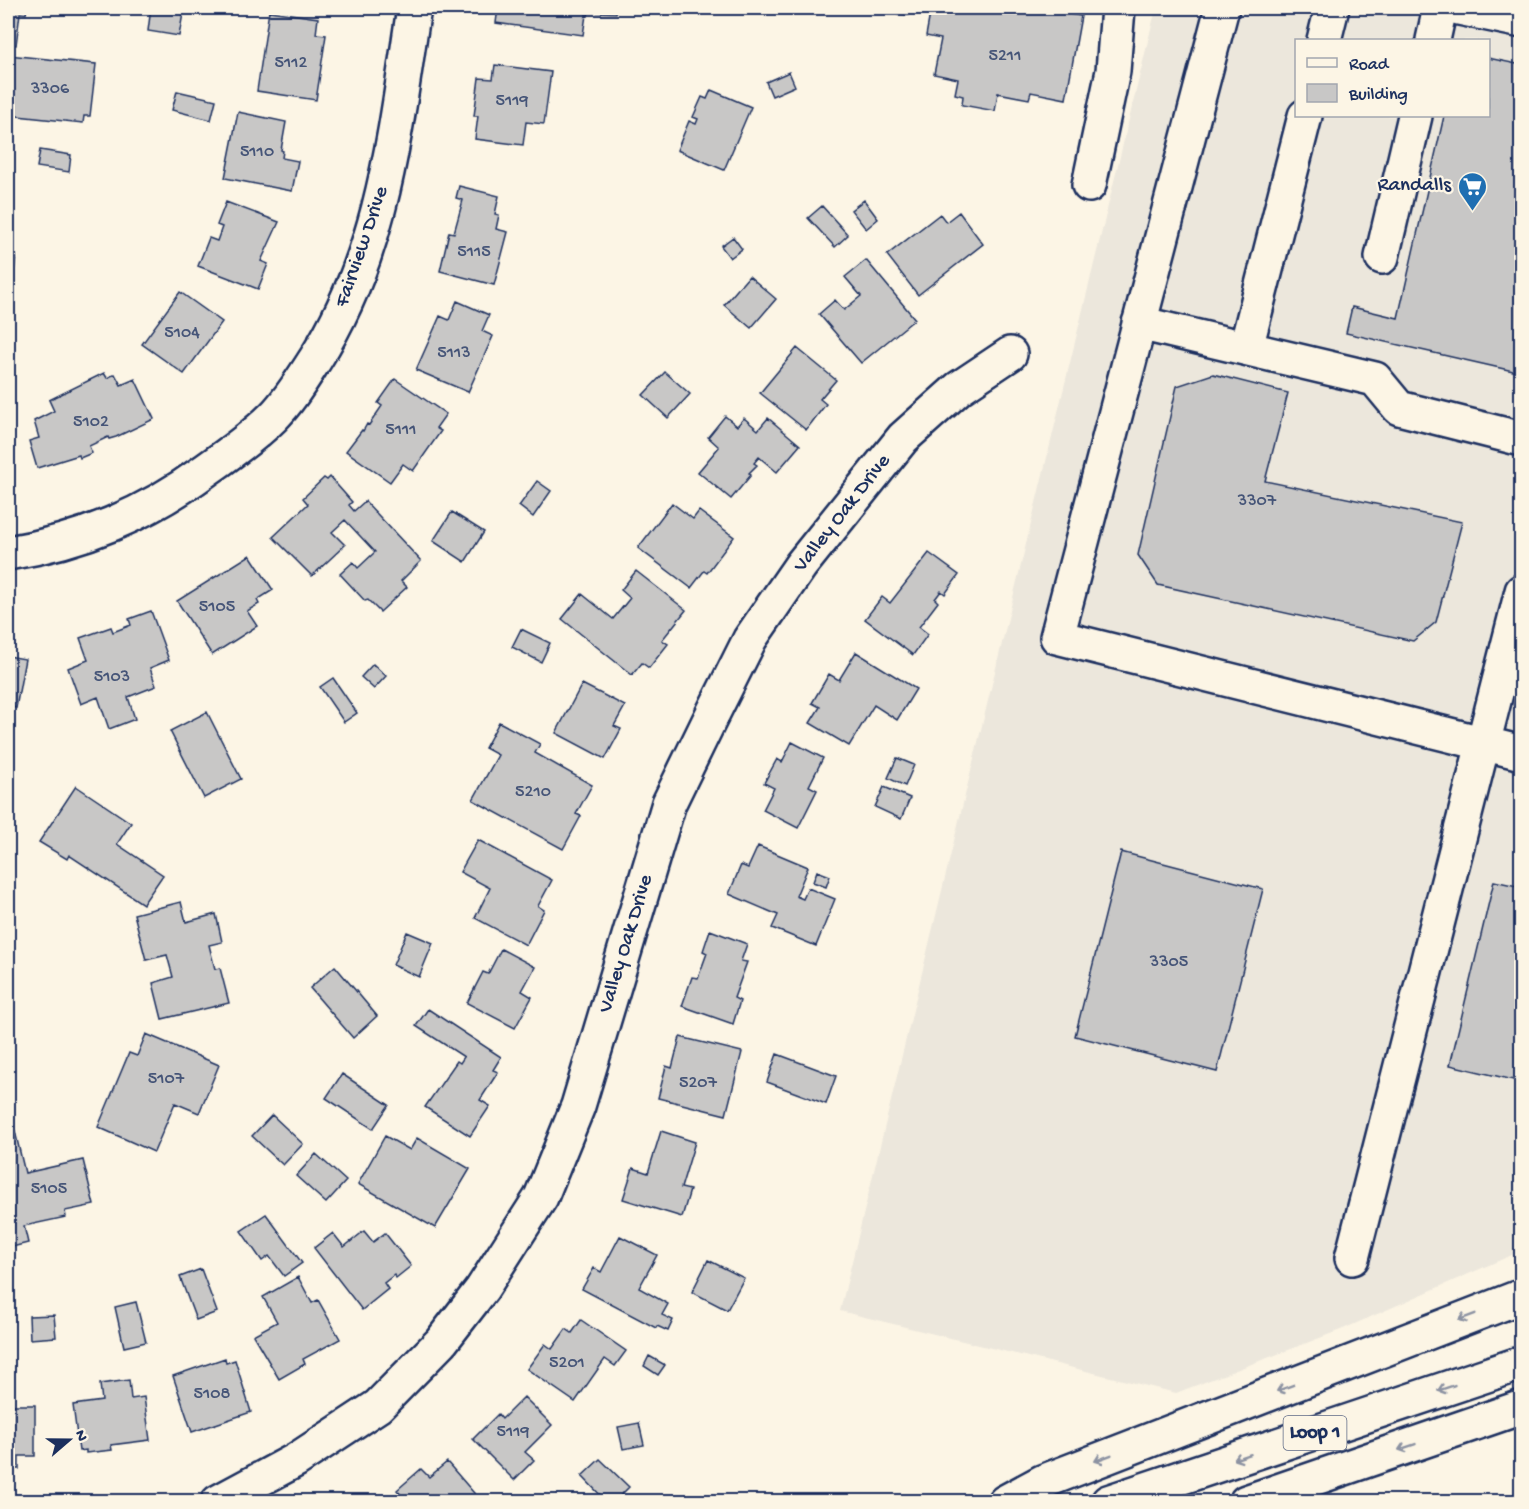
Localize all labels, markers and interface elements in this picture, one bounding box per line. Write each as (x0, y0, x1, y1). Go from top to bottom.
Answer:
legend (1295, 39, 1490, 117)
house number: 5211 (989, 46, 1021, 67)
house number: 5112 (275, 53, 308, 74)
text: Road (1349, 55, 1390, 76)
house number: 3306 (30, 79, 70, 100)
text: Building (1348, 85, 1408, 106)
house number: 5119 (495, 91, 529, 112)
house number: 5110 (240, 142, 274, 163)
supermarket icon: Randalls (1456, 170, 1488, 212)
place label: Randalls (1377, 174, 1452, 199)
street label: Fairview Drive (330, 182, 396, 312)
house number: 5115 (457, 242, 491, 263)
house number: 5104 (164, 323, 200, 344)
house number: 5113 (437, 343, 471, 364)
house number: 5102 (73, 412, 109, 433)
house number: 5111 (385, 420, 417, 441)
street label: Valley Oak Drive (788, 449, 898, 579)
house number: 3307 (1237, 491, 1277, 512)
house number: 5105 (199, 597, 235, 618)
house number: 5103 (94, 667, 130, 688)
house number: 5210 (515, 782, 551, 803)
street label: Valley Oak Drive (594, 871, 660, 1017)
house number: 3305 (1149, 952, 1188, 973)
house number: 5107 (148, 1069, 185, 1090)
house number: 5207 (679, 1073, 718, 1094)
house number: 5105 (31, 1179, 67, 1200)
one-way arrow (1458, 1312, 1477, 1323)
house number: 5201 (549, 1353, 585, 1374)
one-way arrow (1276, 1383, 1295, 1394)
house number: 5108 (194, 1384, 231, 1405)
one-way arrow (1437, 1384, 1456, 1395)
north arrow (39, 1410, 99, 1470)
road number: Loop 1 (1284, 1416, 1346, 1450)
house number: 5119 (496, 1422, 530, 1443)
text: N (69, 1428, 91, 1445)
one-way arrow (1398, 1442, 1416, 1453)
one-way arrow (1233, 1453, 1251, 1464)
one-way arrow (1095, 1454, 1113, 1465)

